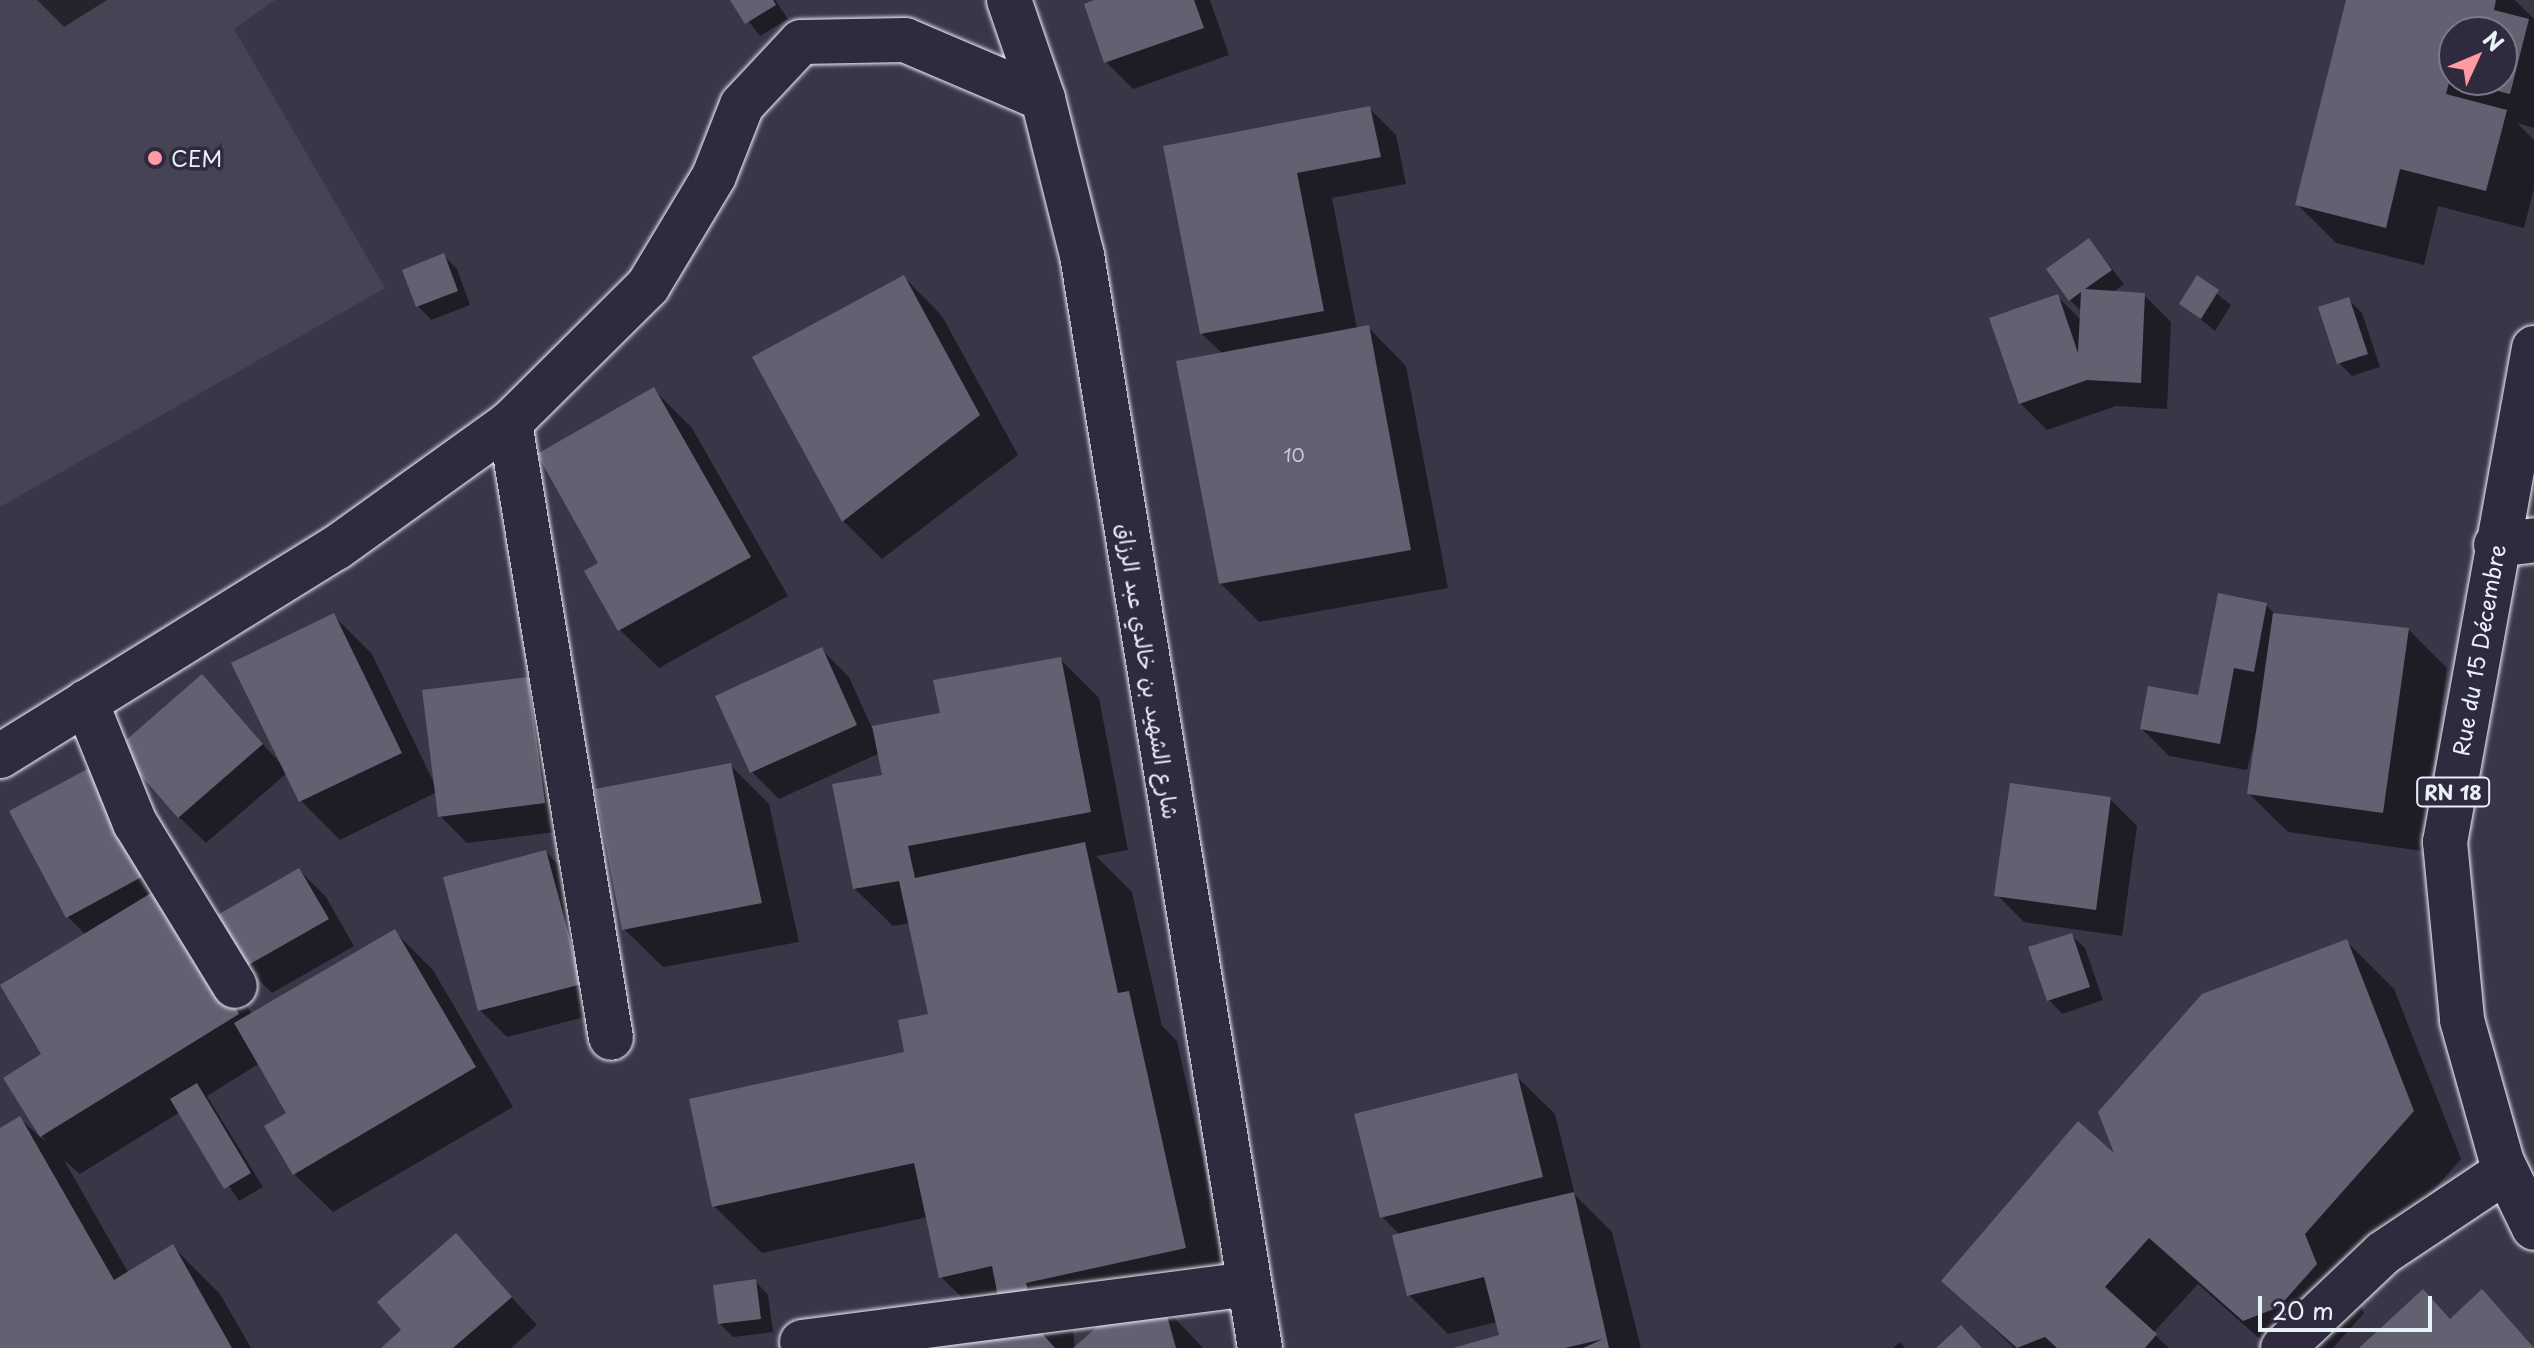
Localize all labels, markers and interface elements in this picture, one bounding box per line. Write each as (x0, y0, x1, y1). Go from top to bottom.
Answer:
north arrow (2438, 16, 2518, 96)
text: N (2476, 23, 2512, 58)
place label: CEM (171, 145, 222, 171)
marker: CEM (146, 149, 164, 167)
house number: 10 (1283, 444, 1305, 466)
street label: شارع الشهيد بن خالدي عبد الرزاق (1113, 521, 1185, 821)
street label: Rue du 15 Décembre (2446, 540, 2510, 760)
road number: RN 18 (2415, 776, 2491, 808)
scale bar (2262, 1280, 2436, 1330)
text: 20 m (2272, 1292, 2334, 1328)

